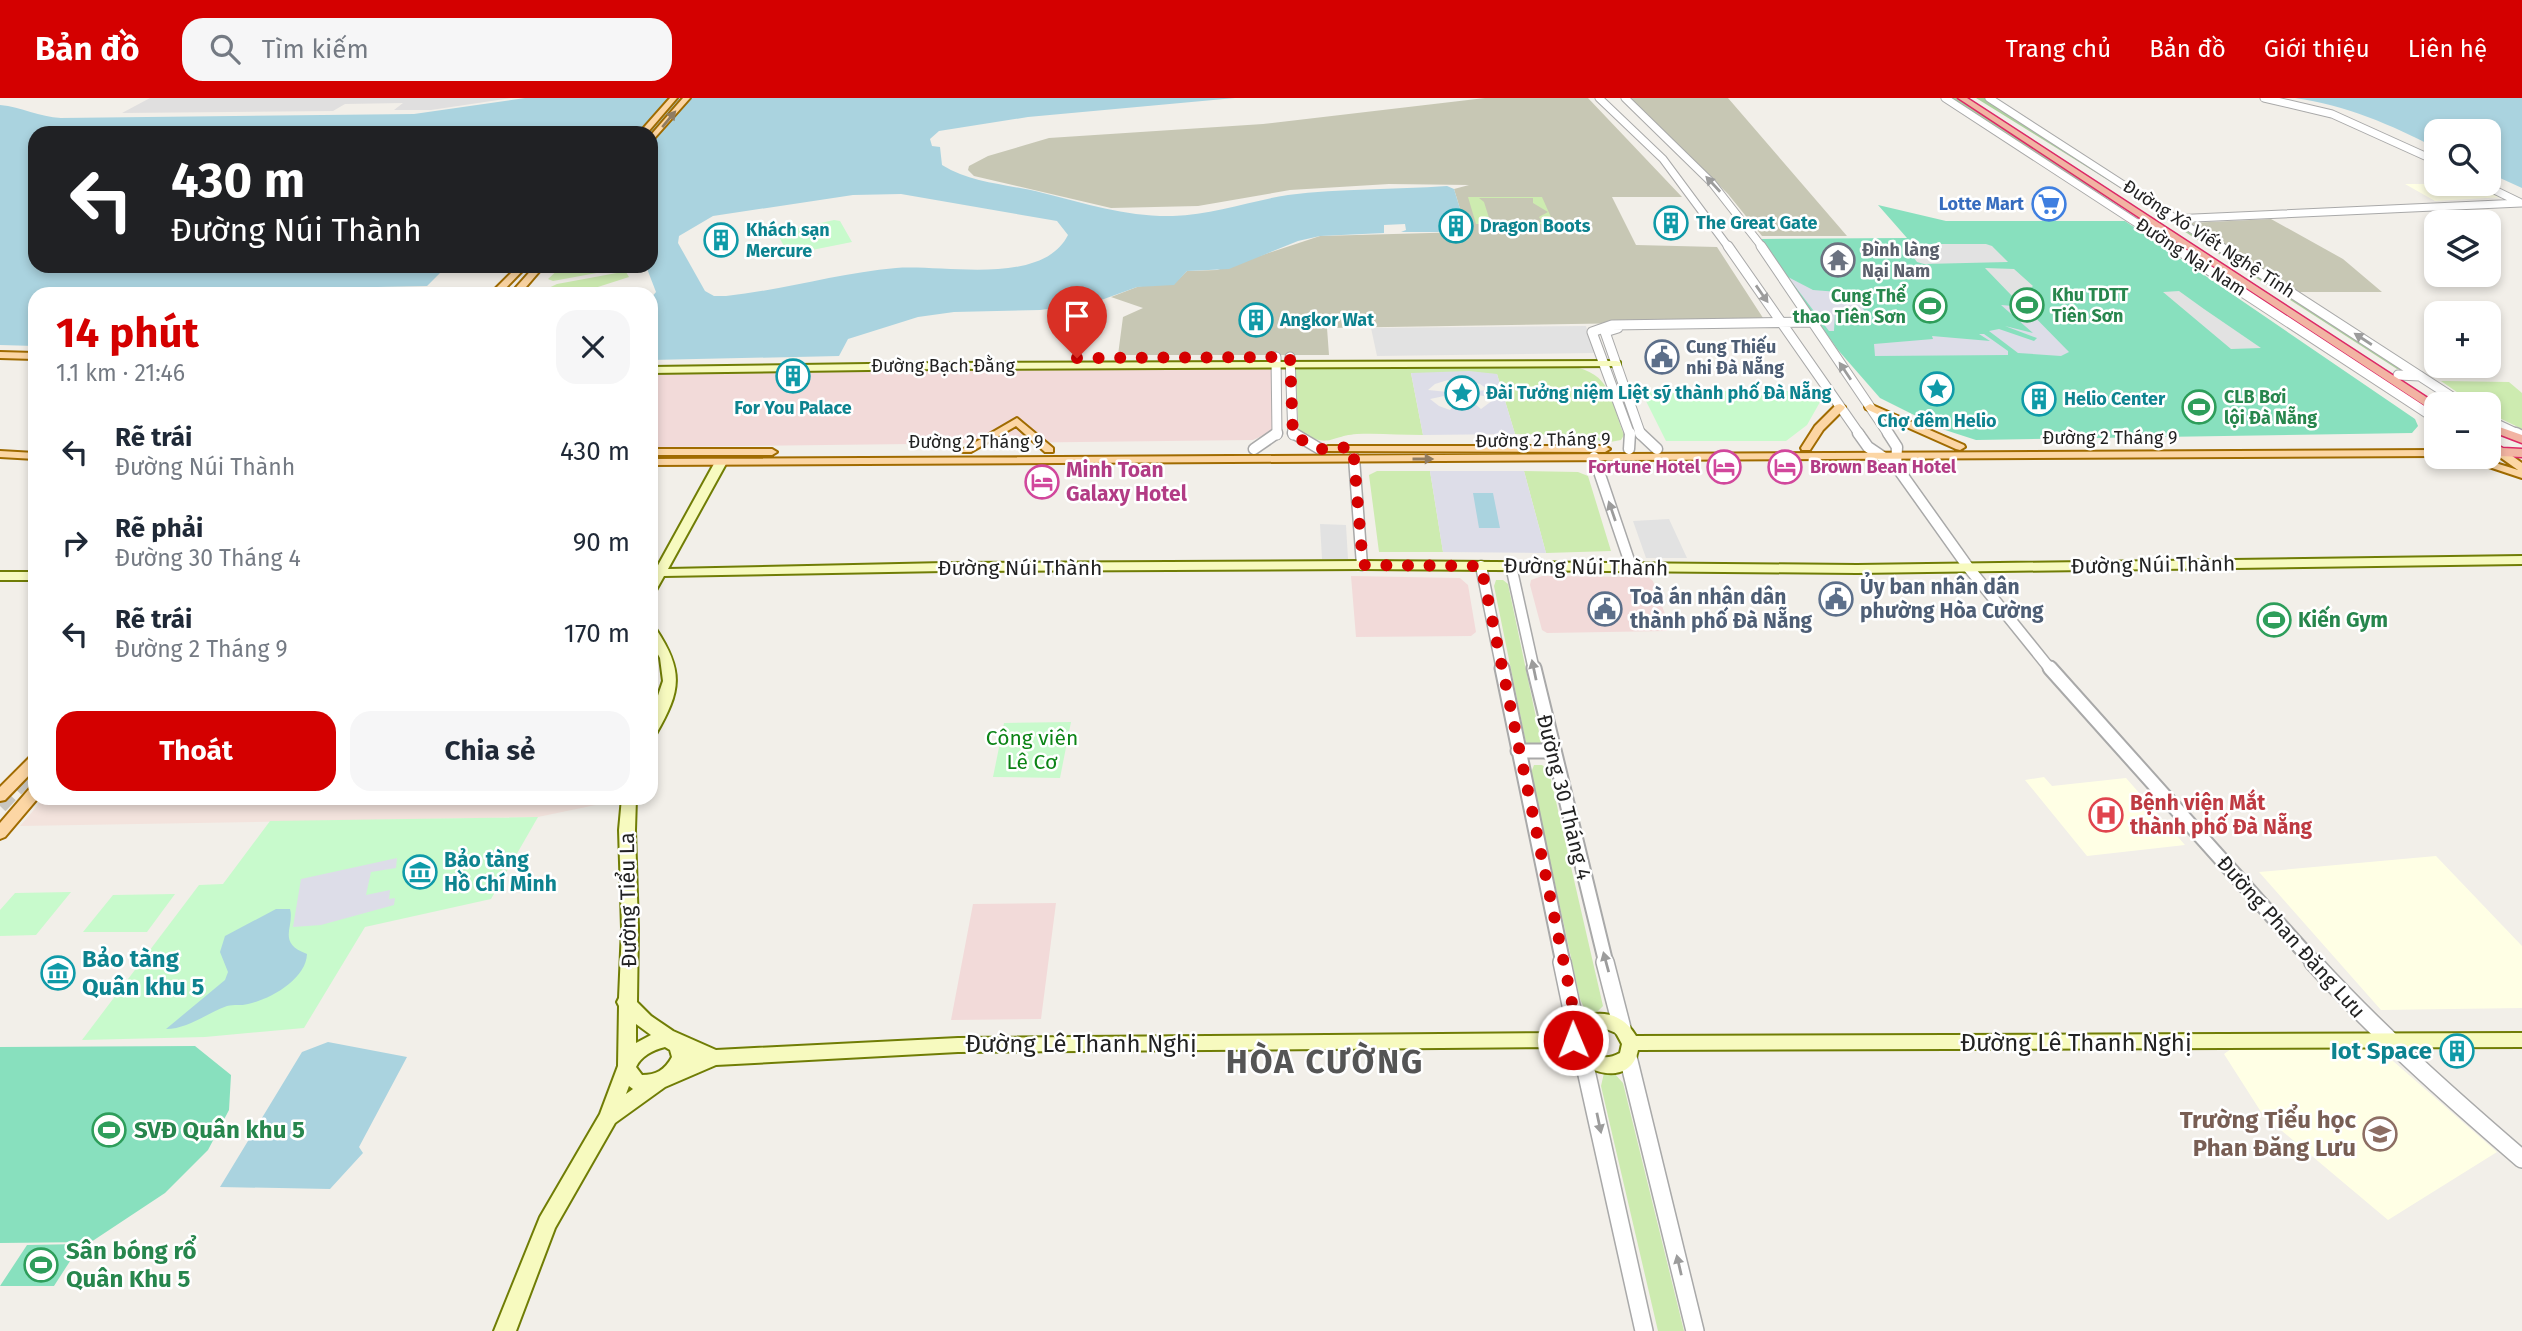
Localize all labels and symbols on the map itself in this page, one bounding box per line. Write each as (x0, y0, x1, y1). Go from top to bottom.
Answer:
one-way arrow (661, 111, 676, 128)
street label: Đường Xô Viết Nghệ Tĩnh (2119, 175, 2299, 303)
one-way arrow (1705, 176, 1721, 193)
supermarket icon: Lotte Mart (2030, 185, 2068, 223)
place label: Lotte Mart (1939, 193, 2025, 215)
building icon: The Great Gate (1652, 204, 1690, 242)
building icon: Dragon Boots (1437, 207, 1475, 245)
place label: The Great Gate (1696, 212, 1818, 234)
street label: Đường Nại Nam (2132, 213, 2250, 301)
place label: Dragon Boots (1480, 215, 1591, 237)
place label: Khách sạn Mercure (746, 219, 830, 262)
building icon: Khách sạn Mercure (702, 221, 740, 259)
place label: Đình làng Nại Nam (1862, 239, 1940, 282)
temple icon: Đình làng Nại Nam (1819, 241, 1857, 279)
place label: Cung Thể thao Tiên Sơn (1793, 283, 1907, 328)
place label: Khu TDTT Tiên Sơn (2052, 284, 2129, 327)
one-way arrow (1755, 285, 1769, 303)
pin (1047, 286, 1107, 358)
sports icon: Khu TDTT Tiên Sơn (2008, 286, 2046, 324)
sports icon: Cung Thể thao Tiên Sơn (1911, 287, 1949, 325)
building icon: Angkor Wat (1237, 301, 1275, 339)
place label: Angkor Wat (1279, 309, 1375, 331)
one-way arrow (2353, 332, 2373, 345)
place label: Cung Thiếu nhi Đà Nẵng (1686, 335, 1784, 379)
public building icon: Cung Thiếu nhi Đà Nẵng (1643, 338, 1681, 376)
street label: Đường Bạch Đằng (871, 354, 1015, 377)
building icon: For You Palace (774, 357, 812, 395)
one-way arrow (1839, 361, 1852, 380)
place icon: Chợ đêm Helio (1918, 370, 1956, 408)
place icon: Đài Tưởng niệm Liệt sỹ thành phố Đà Nẵng (1443, 374, 1481, 412)
building icon: Helio Center (2020, 380, 2058, 418)
place label: Đài Tưởng niệm Liệt sỹ thành phố Đà Nẵng (1486, 381, 1832, 404)
place label: CLB Bơi lội Đà Nẵng (2224, 386, 2317, 429)
place label: Helio Center (2064, 388, 2166, 410)
sports icon: CLB Bơi lội Đà Nẵng (2180, 388, 2218, 426)
place label: For You Palace (734, 397, 852, 419)
place label: Chợ đêm Helio (1877, 410, 1997, 432)
street label: Đường 2 Tháng 9 (2042, 427, 2178, 449)
street label: Đường 2 Tháng 9 (1475, 428, 1611, 452)
street label: Đường 2 Tháng 9 (908, 431, 1044, 453)
hotel icon: Fortune Hotel (1705, 448, 1743, 486)
hotel icon: Brown Bean Hotel (1766, 448, 1804, 486)
one-way arrow (1412, 453, 1434, 465)
place label: Fortune Hotel (1588, 456, 1701, 478)
place label: Brown Bean Hotel (1810, 456, 1957, 478)
place label: Minh Toan Galaxy Hotel (1066, 457, 1188, 507)
hotel icon: Minh Toan Galaxy Hotel (1023, 463, 1061, 501)
one-way arrow (1606, 501, 1617, 522)
street label: Đường Núi Thành (2071, 551, 2235, 579)
street label: Đường Núi Thành (1504, 553, 1668, 581)
street label: Đường Núi Thành (938, 555, 1102, 581)
place label: Ủy ban nhân dân phường Hòa Cường (1860, 572, 2044, 624)
public building icon: Ủy ban nhân dân phường Hòa Cường (1817, 580, 1855, 618)
place label: Toà án nhân dân thành phố Đà Nẵng (1630, 584, 1813, 634)
public building icon: Toà án nhân dân thành phố Đà Nẵng (1586, 590, 1624, 628)
sports icon: Kiến Gym (2255, 601, 2293, 639)
place label: Kiến Gym (2298, 605, 2388, 633)
one-way arrow (1528, 658, 1539, 680)
street label: Đường 30 Tháng 4 (1531, 712, 1597, 882)
park label: Công viên Lê Cơ (986, 725, 1078, 775)
place label: Bệnh viện Mắt thành phố Đà Nẵng (2130, 788, 2313, 840)
hospital icon: Bệnh viện Mắt thành phố Đà Nẵng (2087, 796, 2125, 834)
street label: Đường Tiểu La (613, 832, 642, 968)
place label: Bảo tàng Hồ Chí Minh (444, 847, 557, 897)
street label: Đường Phan Đăng Lưu (2211, 850, 2371, 1024)
museum icon: Bảo tàng Hồ Chí Minh (401, 853, 439, 891)
place label: Bảo tàng Quân khu 5 (82, 945, 204, 1001)
one-way arrow (1600, 950, 1611, 972)
museum icon: Bảo tàng Quân khu 5 (39, 954, 77, 992)
position arrow (1536, 1003, 1610, 1077)
street label: Đường Lê Thanh Nghị (1960, 1029, 2192, 1057)
street label: Đường Lê Thanh Nghị (965, 1030, 1197, 1058)
building icon: Iot Space (2438, 1032, 2476, 1070)
place label: Iot Space (2331, 1037, 2432, 1065)
district label: HÒA CƯỜNG (1226, 1041, 1424, 1082)
place label: Trường Tiểu học Phan Đăng Lưu (2180, 1104, 2357, 1162)
sports icon: SVĐ Quân khu 5 (90, 1111, 128, 1149)
one-way arrow (1594, 1112, 1605, 1134)
school or university icon: Trường Tiểu học Phan Đăng Lưu (2361, 1115, 2399, 1153)
place label: SVĐ Quân khu 5 (134, 1116, 305, 1144)
place label: Sân bóng rổ Quân Khu 5 (66, 1235, 196, 1293)
sports icon: Sân bóng rổ Quân Khu 5 (22, 1246, 60, 1284)
one-way arrow (1673, 1253, 1684, 1275)

